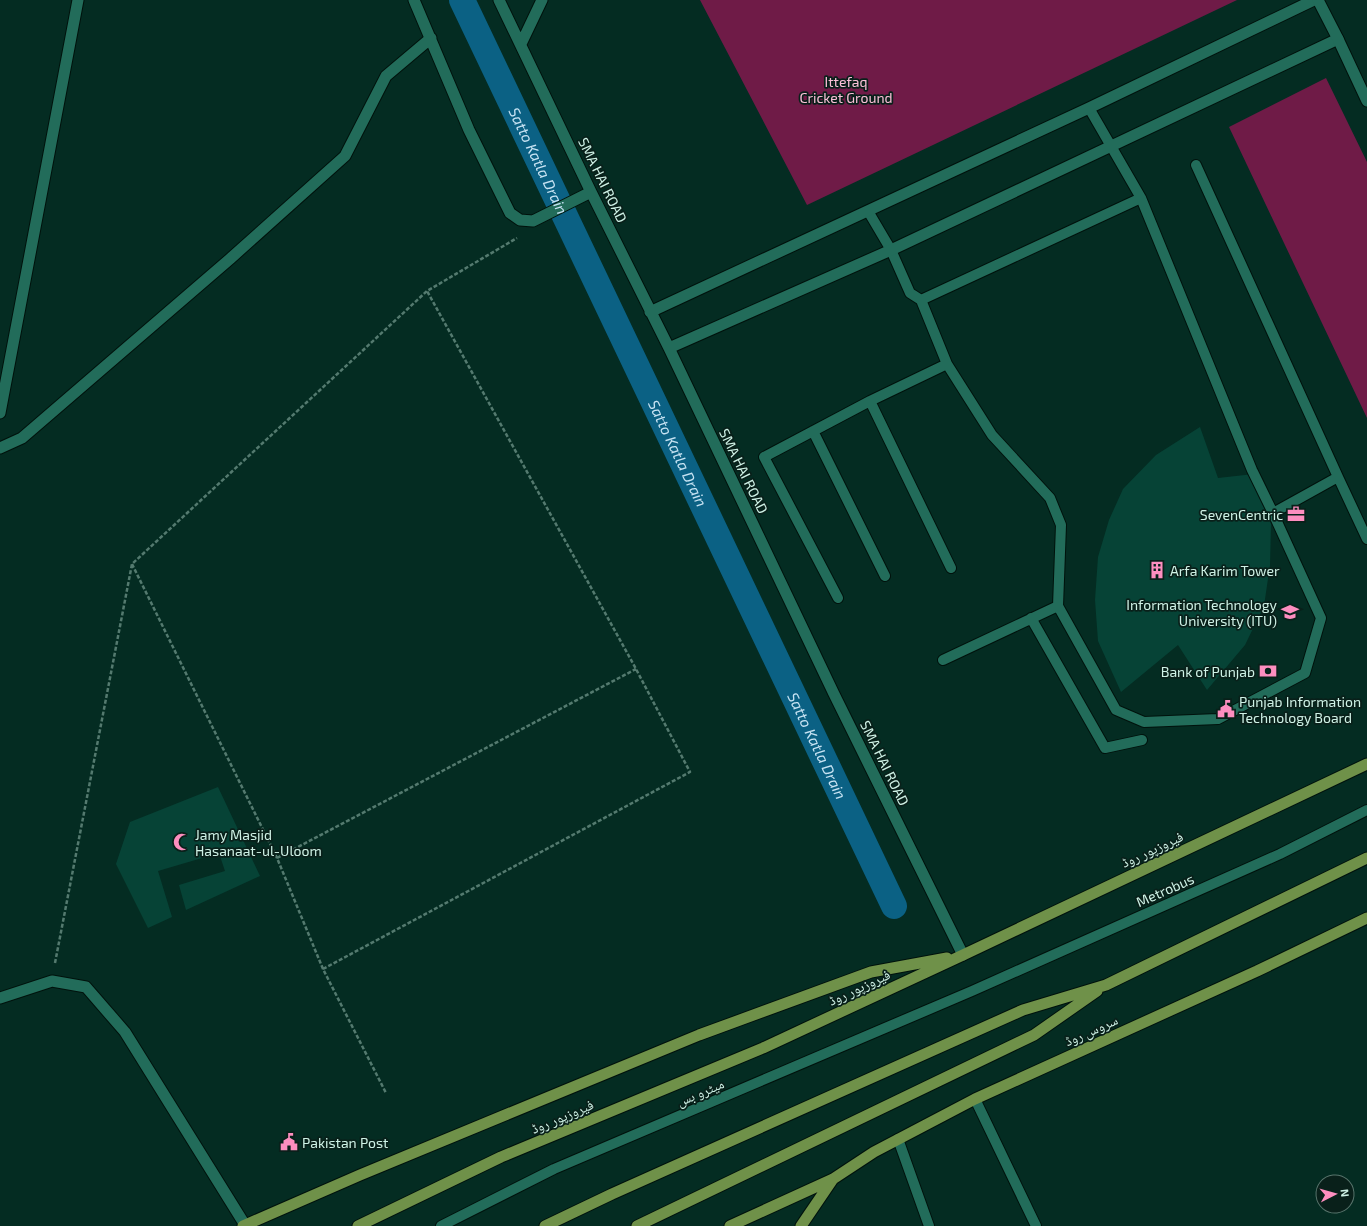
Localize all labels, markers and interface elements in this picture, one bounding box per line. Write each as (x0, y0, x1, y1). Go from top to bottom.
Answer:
park label: Ittefaq Cricket Ground (799, 73, 893, 106)
water label: Satto Katla Drain (505, 104, 572, 217)
street label: SMA HAI ROAD (575, 135, 631, 225)
water label: Satto Katla Drain (645, 397, 711, 509)
street label: SMA HAI ROAD (716, 426, 772, 516)
office icon: SevenCentric (1286, 504, 1306, 524)
place label: SevenCentric (1200, 506, 1283, 523)
building icon: Arfa Karim Tower (1147, 560, 1167, 580)
place label: Arfa Karim Tower (1170, 562, 1280, 579)
place label: Information Technology University (ITU) (1126, 596, 1278, 629)
school or university icon: Information Technology University (ITU) (1280, 602, 1300, 622)
bank icon: Bank of Punjab (1258, 661, 1278, 681)
place label: Bank of Punjab (1161, 663, 1255, 680)
water label: Satto Katla Drain (784, 689, 851, 802)
place label: Punjab Information Technology Board (1239, 693, 1361, 726)
public building icon: Punjab Information Technology Board (1216, 699, 1236, 719)
street label: SMA HAI ROAD (857, 718, 913, 808)
place label: Jamy Masjid Hasanaat-ul-Uloom (195, 826, 322, 859)
street label: فیروزپور روڈ (1118, 827, 1186, 872)
mosque icon: Jamy Masjid Hasanaat-ul-Uloom (172, 832, 192, 852)
street label: Metrobus (1133, 870, 1197, 910)
street label: فیروزپور روڈ (825, 965, 893, 1010)
street label: سروس روڈ (1062, 1011, 1121, 1050)
street label: میٹرو بس (674, 1074, 727, 1110)
street label: فیروزپور روڈ (528, 1095, 596, 1138)
public building icon: Pakistan Post (279, 1132, 299, 1152)
place label: Pakistan Post (302, 1134, 388, 1151)
north arrow (1315, 1174, 1355, 1214)
text: N (1339, 1188, 1352, 1198)

